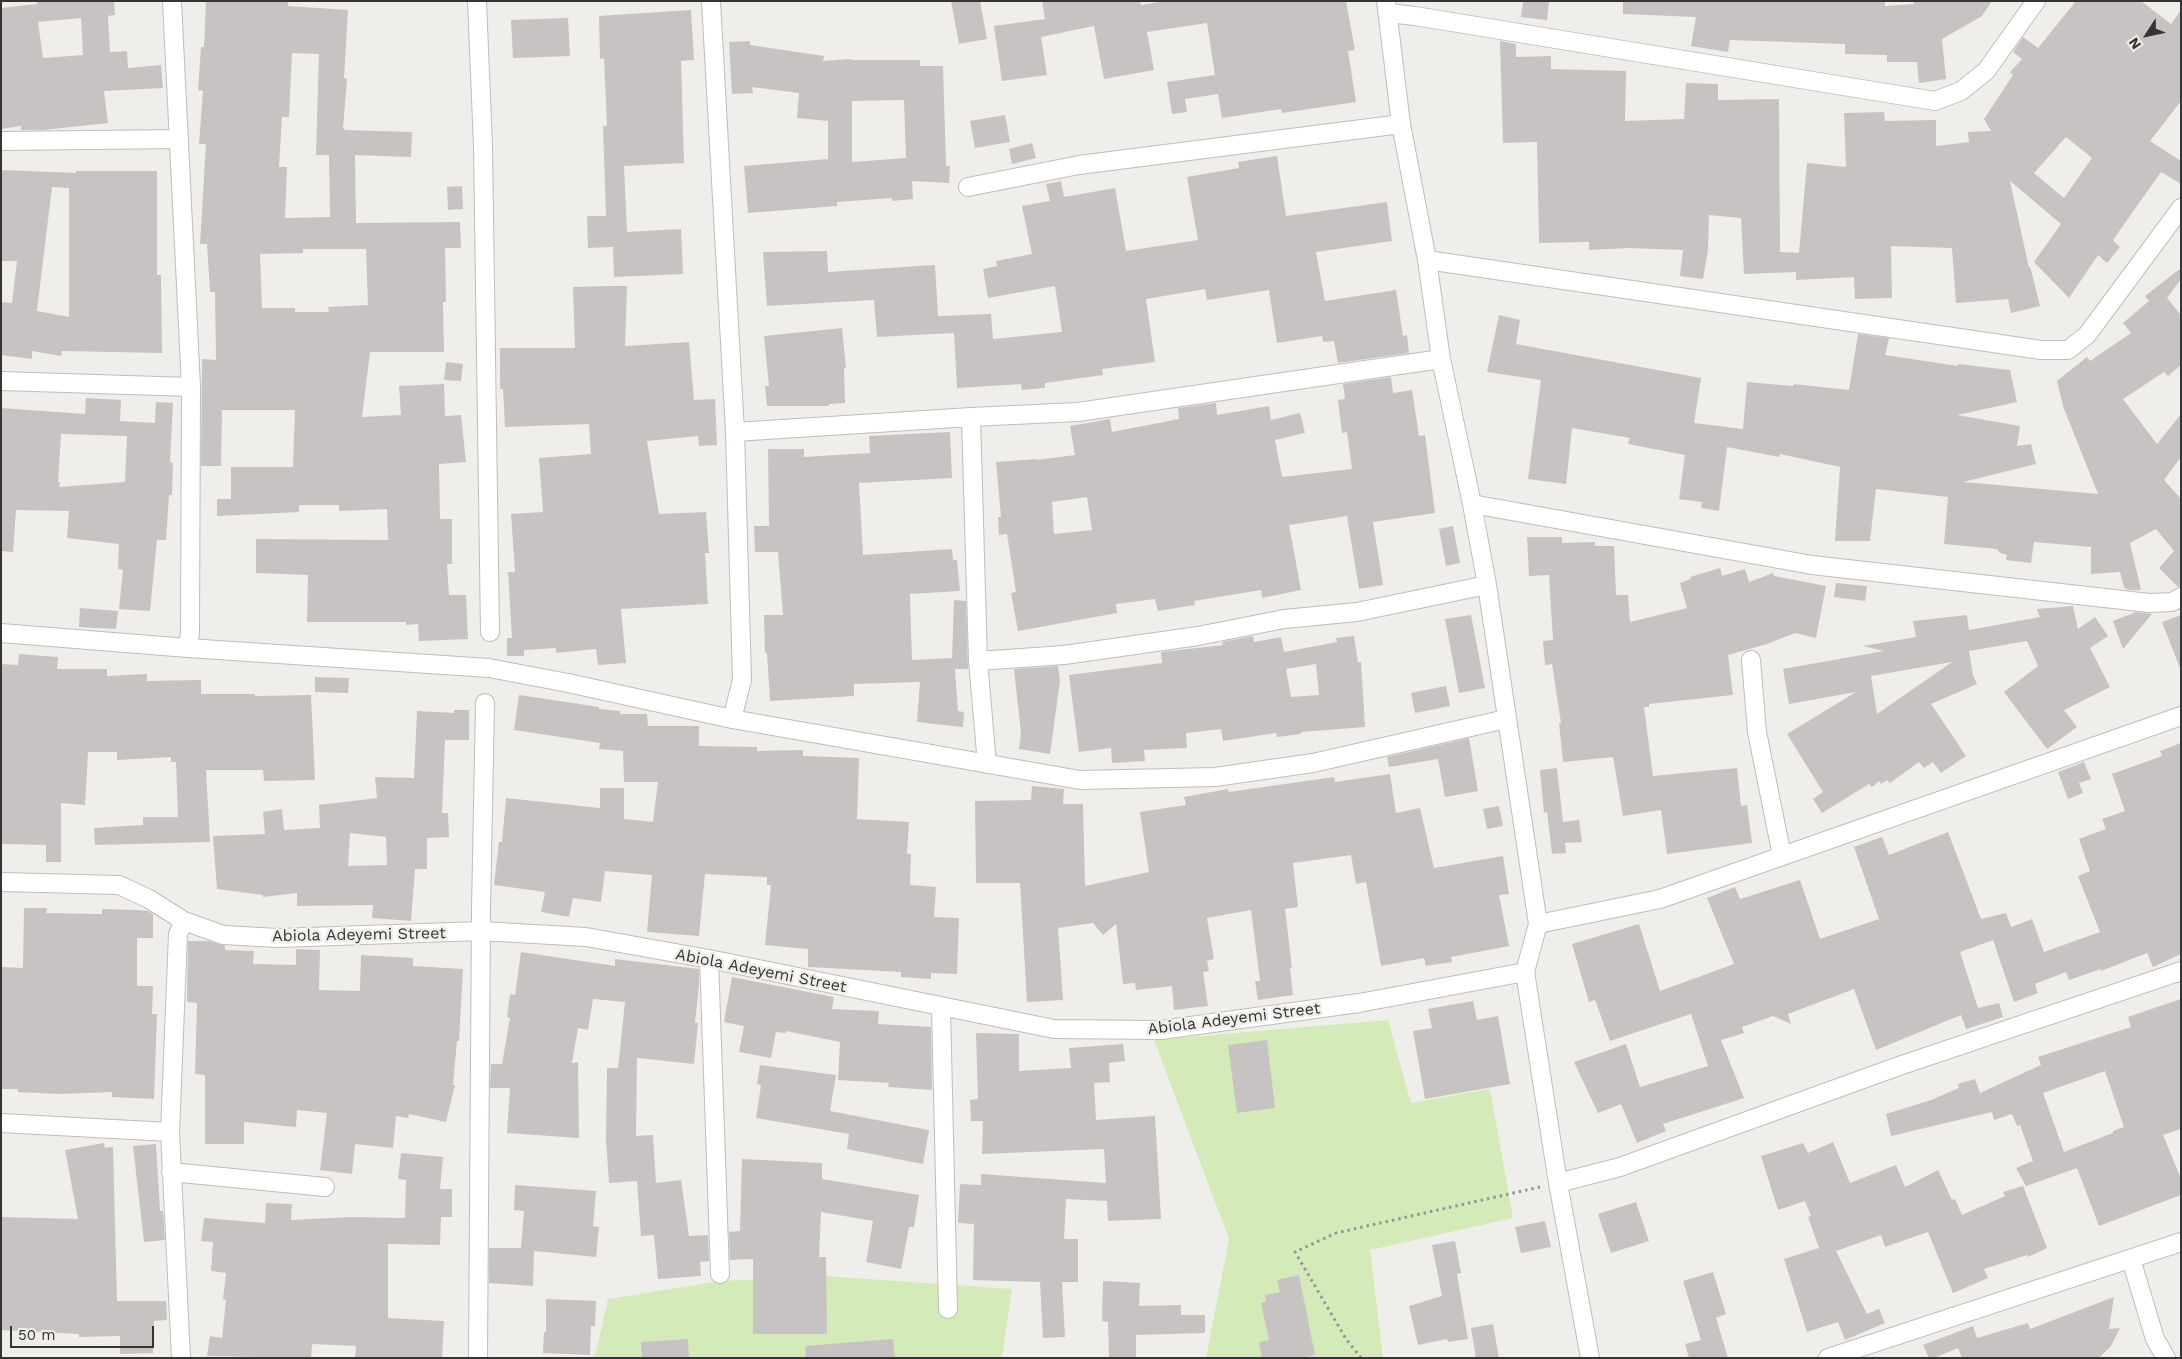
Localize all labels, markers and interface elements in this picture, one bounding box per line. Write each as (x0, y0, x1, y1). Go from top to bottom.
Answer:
north arrow (2122, 10, 2172, 60)
text: N (2125, 35, 2144, 52)
street label: Abiola Adeyemi Street (272, 924, 446, 946)
street label: Abiola Adeyemi Street (674, 945, 848, 997)
street label: Abiola Adeyemi Street (1147, 999, 1321, 1039)
scale bar (12, 1316, 156, 1348)
text: 50 m (18, 1326, 55, 1344)

